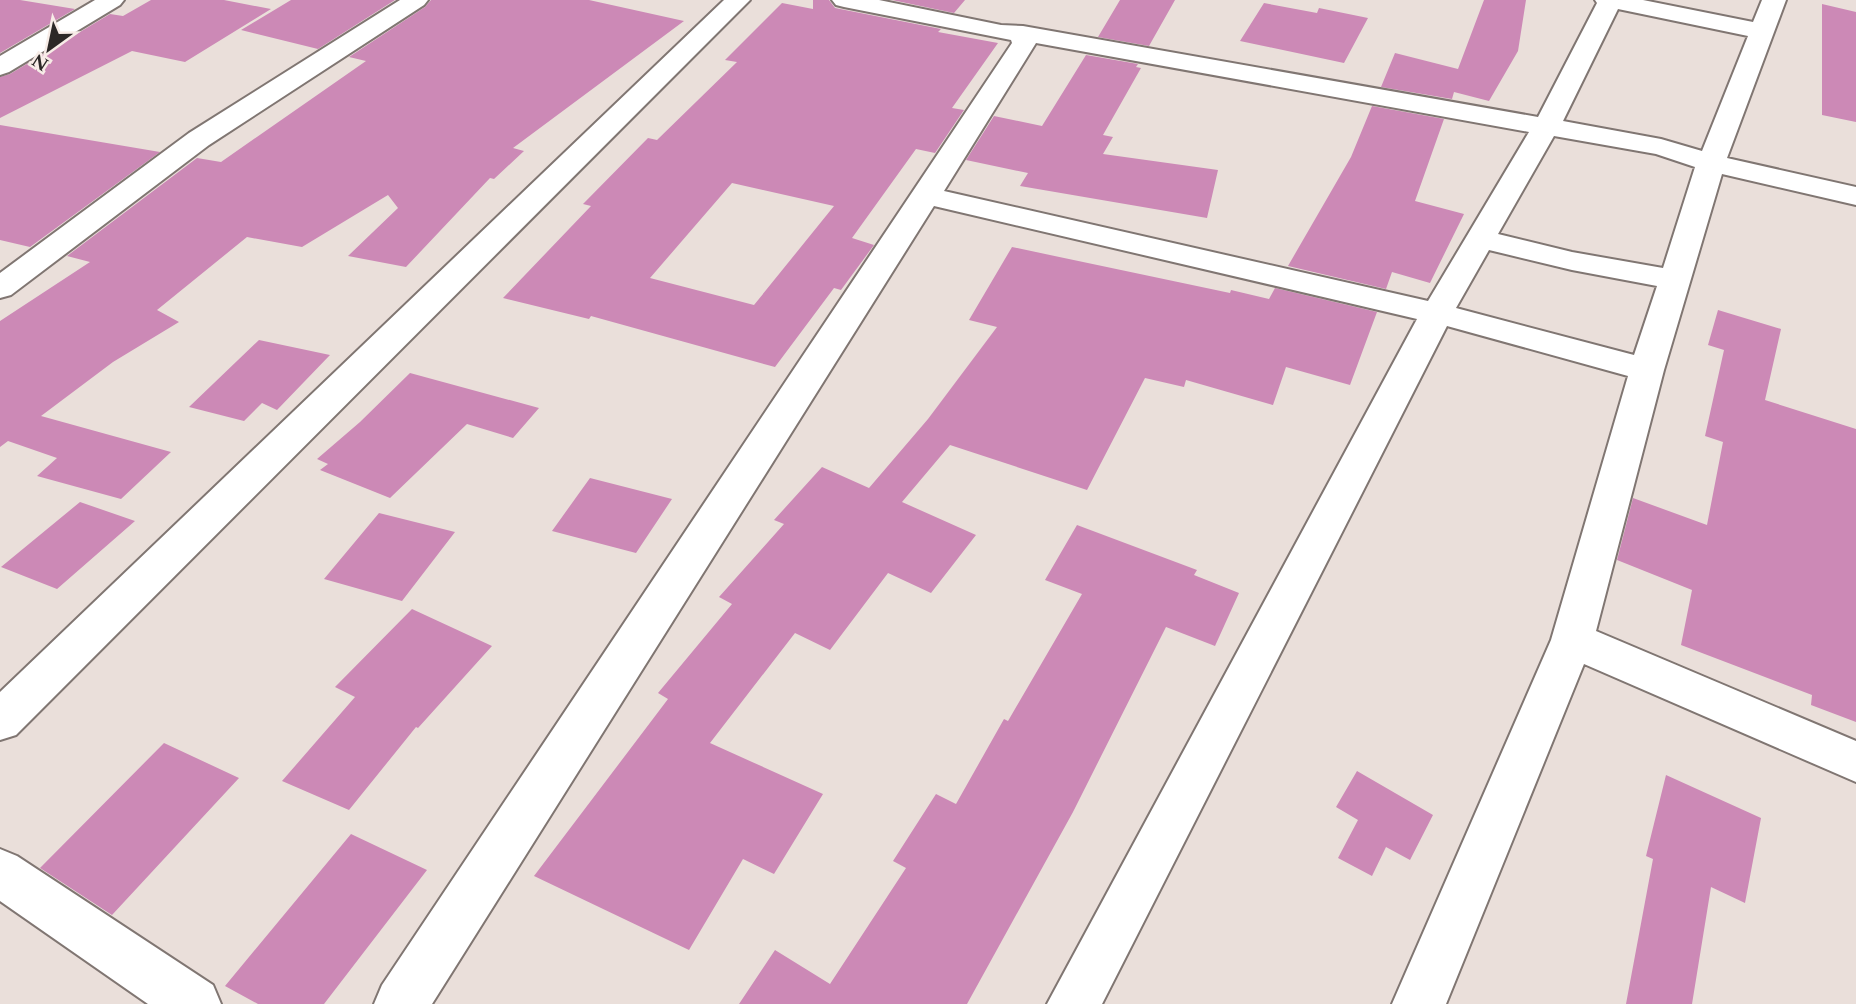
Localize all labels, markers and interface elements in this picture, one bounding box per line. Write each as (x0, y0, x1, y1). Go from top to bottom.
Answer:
north arrow (14, 14, 84, 84)
text: N (26, 46, 55, 78)

